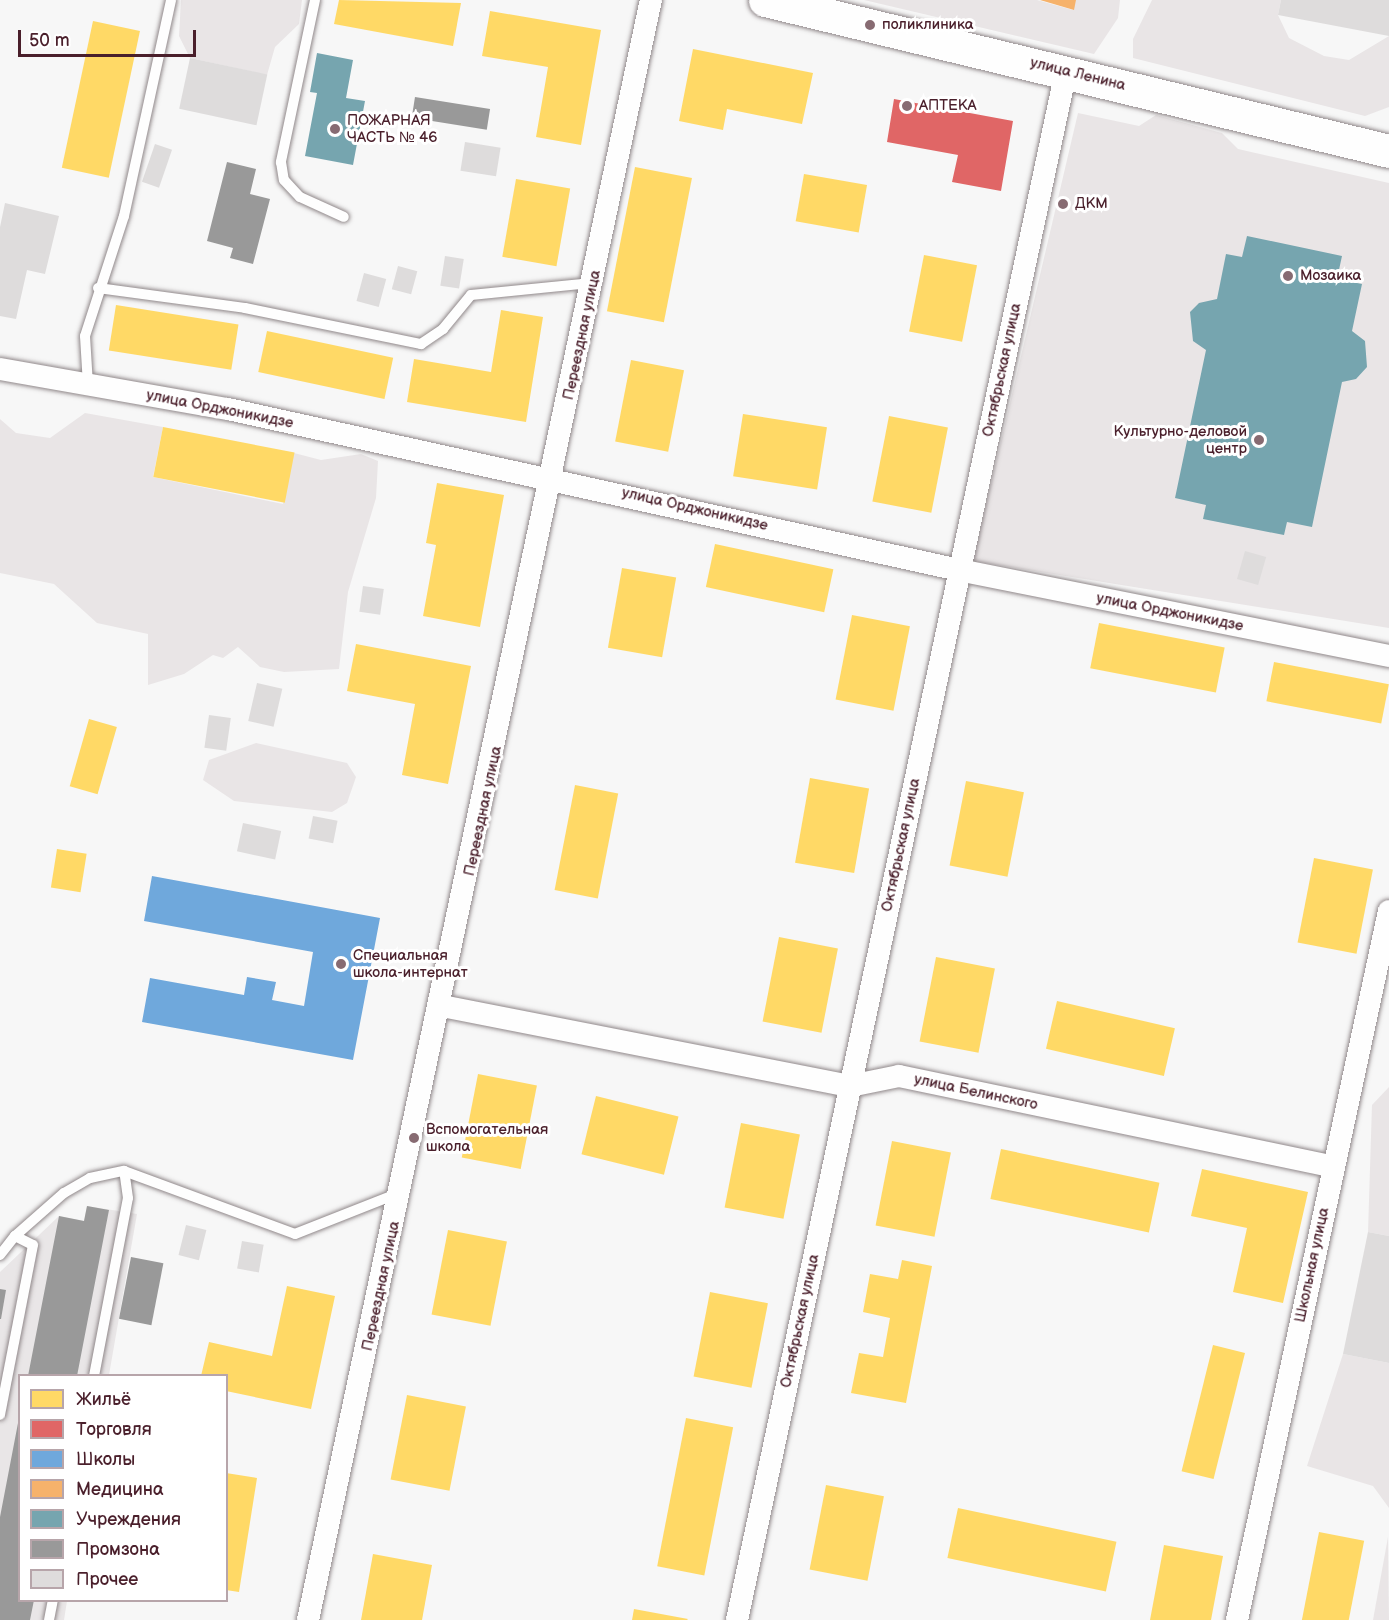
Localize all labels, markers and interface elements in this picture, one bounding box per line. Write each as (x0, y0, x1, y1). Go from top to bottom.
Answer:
place label: поликлиника (882, 16, 974, 34)
scale bar (21, 18, 200, 56)
marker: поликлиника (863, 18, 877, 32)
text: 50 m (29, 30, 70, 51)
street label: улица Ленина (1028, 53, 1128, 95)
place label: АПТЕКА (919, 97, 977, 115)
marker: АПТЕКА (900, 99, 914, 113)
place label: ПОЖАРНАЯ ЧАСТЬ № 46 (347, 111, 437, 146)
marker: ПОЖАРНАЯ ЧАСТЬ № 46 (328, 122, 342, 136)
place label: ДКМ (1075, 195, 1108, 213)
marker: ДКМ (1056, 197, 1070, 211)
place label: Мозаика (1300, 267, 1361, 285)
street label: Переездная улица (559, 268, 605, 402)
marker: Мозаика (1281, 269, 1295, 283)
street label: Октябрьская улица (979, 302, 1025, 438)
street label: улица Орджоникидзе (145, 386, 295, 432)
place label: Культурно-деловой центр (1114, 422, 1247, 457)
marker: Культурно-деловой центр (1252, 433, 1266, 447)
street label: улица Орджоникидзе (620, 483, 770, 535)
street label: улица Орджоникидзе (1095, 589, 1245, 635)
street label: Переездная улица (460, 744, 506, 878)
street label: Октябрьская улица (878, 777, 924, 913)
place label: Специальная школа-интернат (353, 946, 468, 981)
marker: Специальная школа-интернат (334, 957, 348, 971)
street label: улица Белинского (913, 1070, 1039, 1114)
place label: Вспомогательная школа (426, 1120, 548, 1155)
marker: Вспомогательная школа (407, 1131, 421, 1145)
street label: Школьная улица (1291, 1206, 1333, 1324)
street label: Переездная улица (358, 1219, 404, 1353)
street label: Октябрьская улица (777, 1253, 823, 1389)
legend (18, 1374, 228, 1602)
text: Жильё (76, 1389, 131, 1410)
text: Торговля (76, 1419, 152, 1440)
text: Школы (76, 1449, 135, 1470)
text: Медицина (76, 1479, 164, 1500)
text: Учреждения (76, 1509, 181, 1530)
text: Промзона (76, 1539, 160, 1560)
text: Прочее (76, 1569, 138, 1590)

